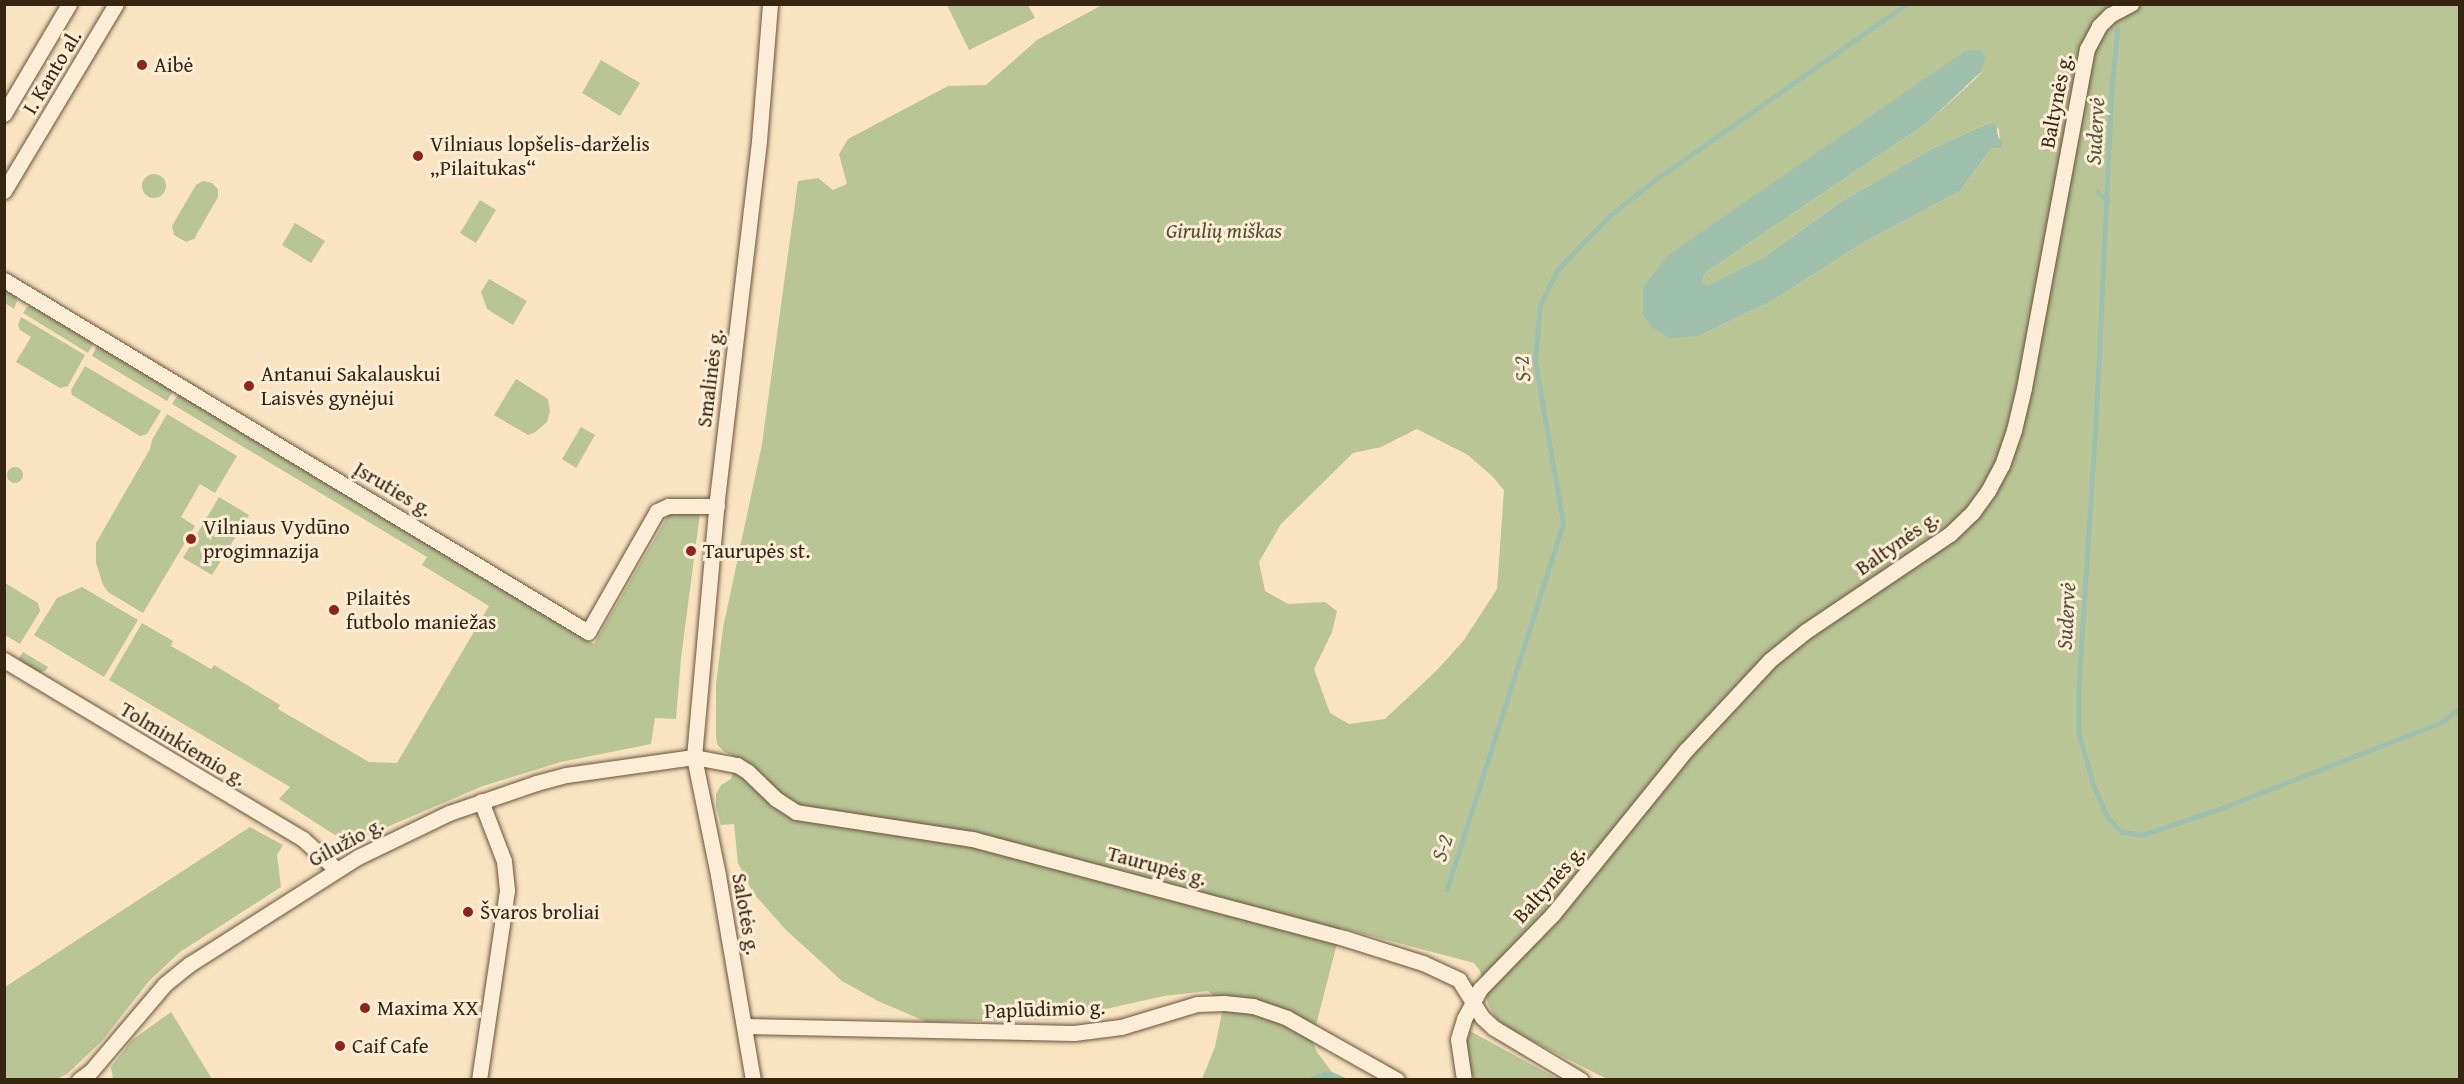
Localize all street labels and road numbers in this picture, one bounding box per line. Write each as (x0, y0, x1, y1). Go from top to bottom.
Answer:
street label: I. Kanto al. (17, 25, 87, 119)
street label: Baltynės g. (2034, 52, 2078, 150)
street label: Smalinės g. (691, 327, 729, 429)
street label: Įsruties g. (349, 456, 437, 522)
street label: Baltynės g. (1851, 505, 1943, 581)
street label: Tolminkiemio g. (115, 696, 251, 792)
street label: Gilužio g. (304, 812, 388, 872)
street label: Baltynės g. (1508, 840, 1590, 928)
street label: Taurupės g. (1105, 841, 1209, 891)
street label: Salotės g. (726, 871, 766, 957)
street label: Paplūdimio g. (984, 994, 1106, 1024)

